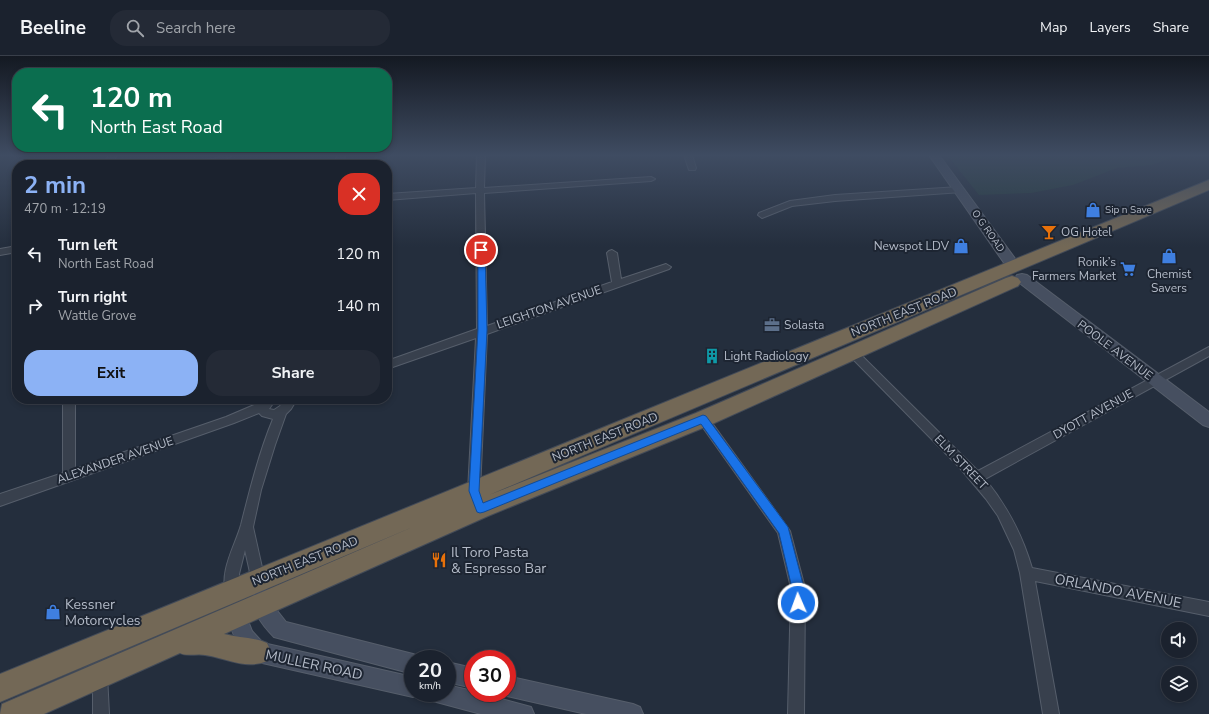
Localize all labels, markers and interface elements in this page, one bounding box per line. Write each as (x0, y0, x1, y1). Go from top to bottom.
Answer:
search box (110, 10, 390, 46)
text: Beeline (20, 15, 86, 41)
icon: search (124, 17, 146, 39)
text: Search here (156, 18, 236, 38)
text: Map (1040, 18, 1067, 37)
text: Layers (1089, 18, 1131, 37)
text: Share (1153, 18, 1189, 37)
text: 120 m (90, 79, 173, 117)
icon: left (24, 84, 76, 136)
text: North East Road (90, 115, 223, 139)
text: 2 min (24, 169, 86, 201)
button: close (338, 173, 380, 215)
text: 470 m · 12:19 (24, 200, 106, 218)
shop icon: Sip n Save (1084, 201, 1102, 219)
place label: Sip n Save (1105, 203, 1152, 217)
street label: O G ROAD (968, 207, 1008, 255)
bar icon: OG Hotel (1040, 223, 1058, 241)
place label: OG Hotel (1061, 224, 1112, 240)
pin (464, 233, 498, 267)
text: Turn left (58, 235, 117, 255)
shop icon: Newspot LDV (952, 237, 970, 255)
place label: Newspot LDV (874, 238, 950, 254)
icon: arrive (470, 239, 492, 261)
icon: left (24, 243, 46, 265)
text: 120 m (336, 244, 380, 264)
shop icon: Chemist Savers (1160, 247, 1178, 265)
place label: Ronik’s Farmers Market (1032, 254, 1117, 284)
text: North East Road (58, 255, 154, 273)
supermarket icon: Ronik’s Farmers Market (1119, 260, 1137, 278)
place label: Chemist Savers (1147, 266, 1192, 296)
street label: LEIGHTON AVENUE (494, 281, 604, 333)
street label: NORTH EAST ROAD (849, 283, 959, 341)
text: Turn right (58, 287, 127, 307)
icon: right (24, 295, 46, 317)
text: 140 m (336, 296, 380, 316)
text: Wattle Grove (58, 307, 136, 325)
office icon: Solasta (763, 316, 781, 334)
street label: POOLE AVENUE (1074, 316, 1156, 384)
place label: Solasta (784, 317, 824, 333)
building icon: Light Radiology (703, 347, 721, 365)
place label: Light Radiology (724, 348, 809, 364)
button: Exit (24, 350, 198, 396)
button: Share (206, 350, 380, 396)
street label: DYOTT AVENUE (1050, 385, 1136, 443)
street label: NORTH EAST ROAD (550, 408, 660, 466)
street label: ELM STREET (931, 431, 992, 493)
street label: ALEXANDER AVENUE (55, 433, 175, 487)
street label: NORTH EAST ROAD (250, 532, 360, 590)
place label: Il Toro Pasta & Espresso Bar (451, 543, 546, 578)
restaurant icon: Il Toro Pasta & Espresso Bar (430, 551, 448, 569)
street label: ORLANDO AVENUE (1053, 569, 1183, 613)
position arrow (777, 582, 819, 624)
place label: Kessner Motorcycles (65, 595, 141, 630)
shop icon: Kessner Motorcycles (44, 603, 62, 621)
map controls (1161, 622, 1197, 702)
button: sound (1161, 622, 1197, 658)
street label: MULLER ROAD (264, 645, 364, 685)
speed limit sign: 30 (464, 650, 516, 702)
text: 20 (418, 657, 442, 684)
button: layers (1161, 666, 1197, 702)
text: km/h (419, 679, 441, 693)

